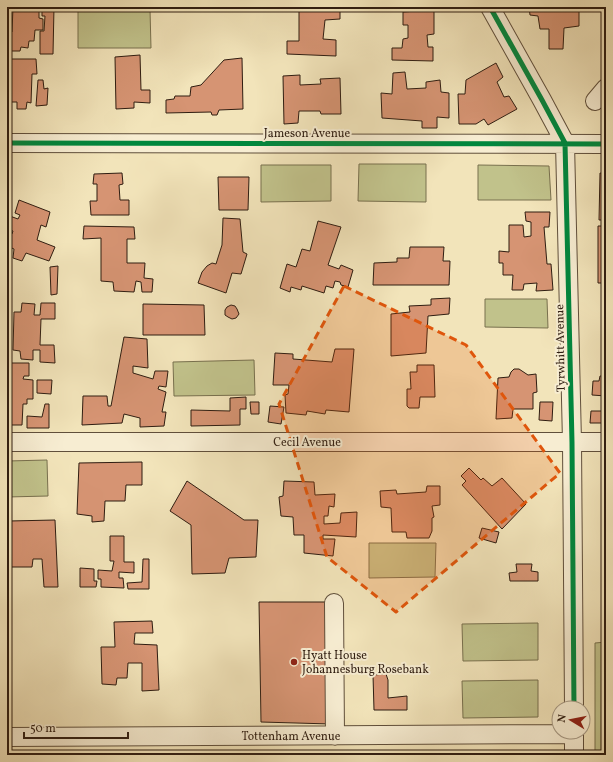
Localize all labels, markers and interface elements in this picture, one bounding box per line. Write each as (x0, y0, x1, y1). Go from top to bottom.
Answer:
street label: Jameson Avenue (264, 126, 351, 142)
street label: Tyrwhitt Avenue (552, 304, 570, 392)
street label: Cecil Avenue (273, 435, 341, 451)
place label: Hyatt House Johannesburg Rosebank (302, 648, 429, 678)
marker: Hyatt House Johannesburg Rosebank (289, 657, 299, 667)
north arrow (551, 700, 591, 740)
text: N (555, 713, 571, 724)
scale bar (24, 714, 128, 740)
text: 50 m (30, 721, 56, 737)
street label: Tottenham Avenue (241, 729, 341, 745)

